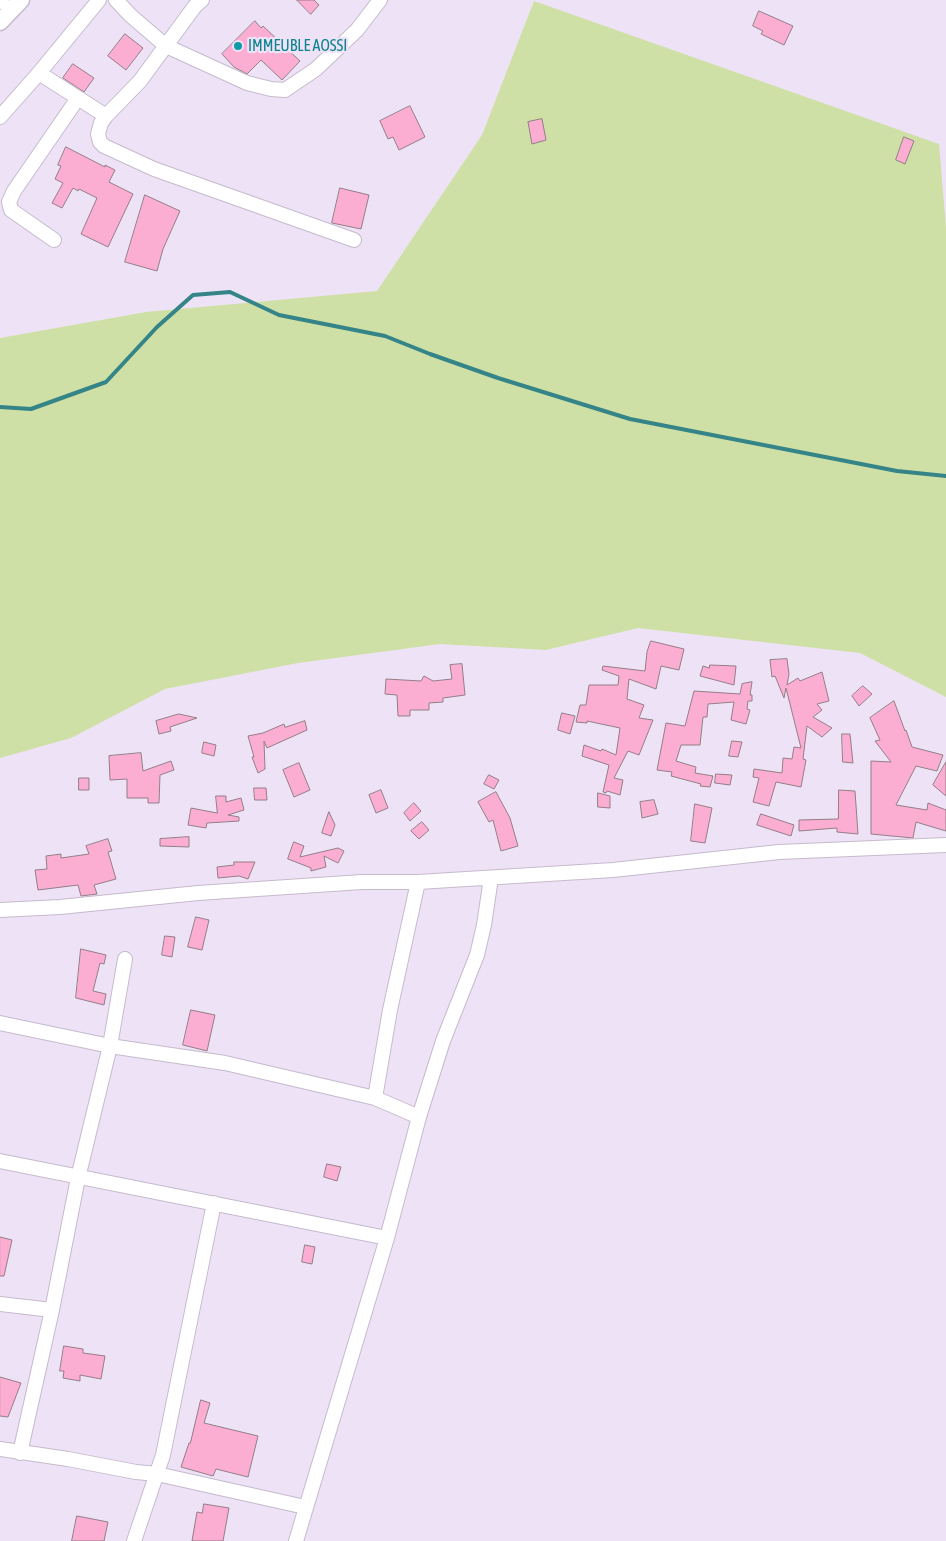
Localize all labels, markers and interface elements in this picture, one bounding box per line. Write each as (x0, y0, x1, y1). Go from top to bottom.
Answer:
place label: IMMEUBLE AOSSI (248, 36, 347, 56)
marker: IMMEUBLE AOSSI (232, 40, 244, 52)

